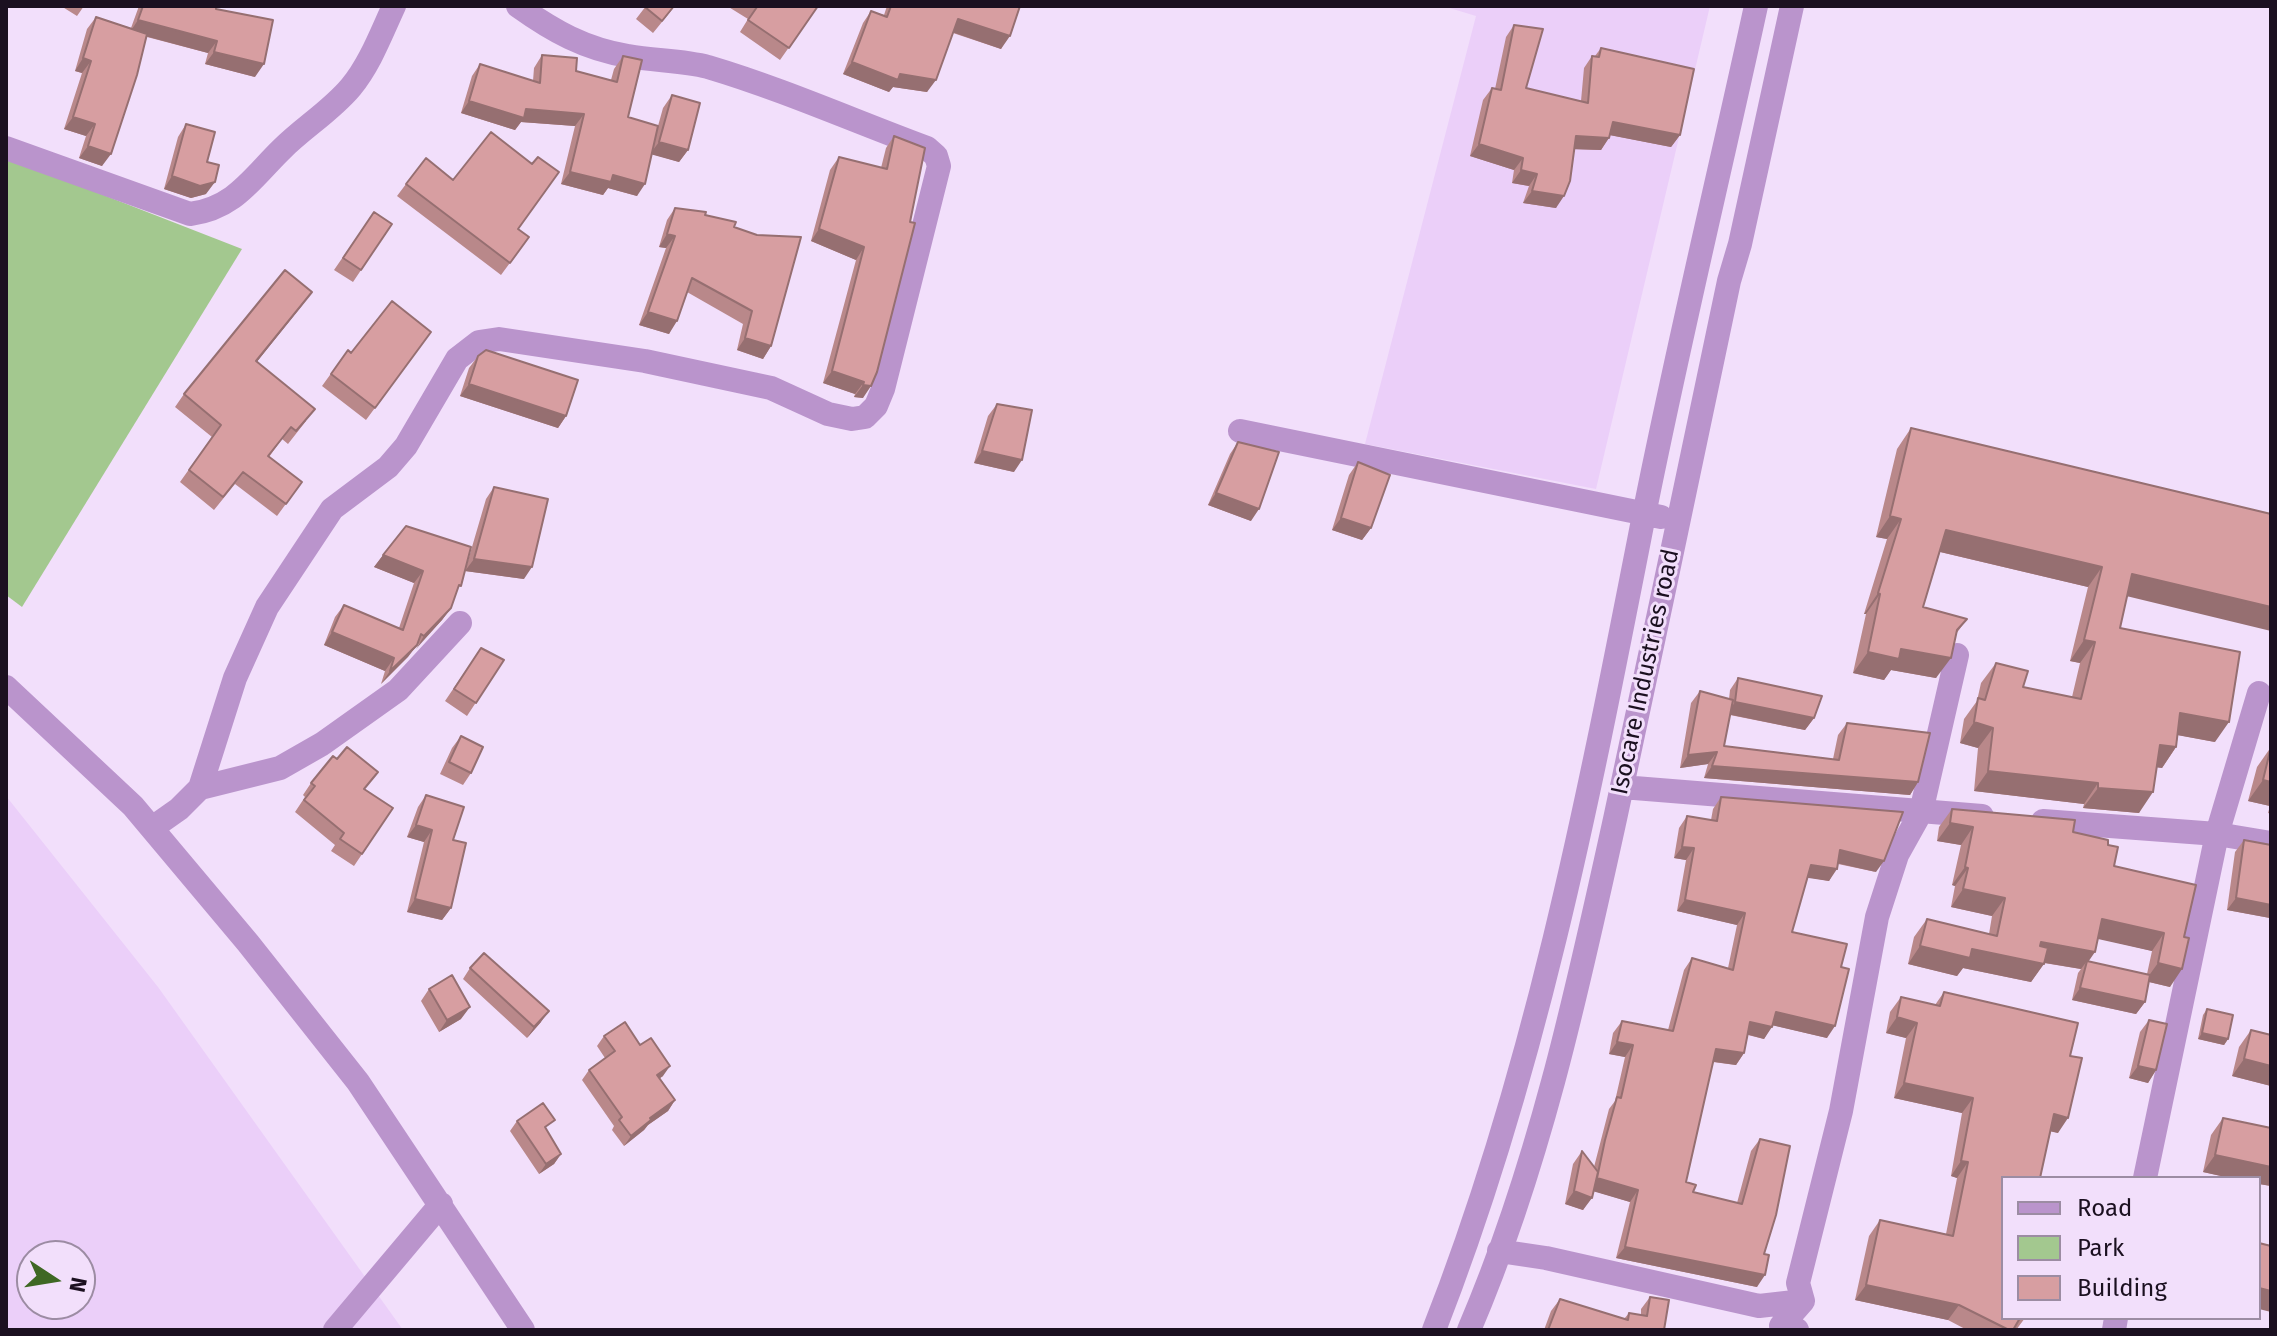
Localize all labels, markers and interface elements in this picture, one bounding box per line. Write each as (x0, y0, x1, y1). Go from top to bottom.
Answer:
street label: Isocare Industries road (1606, 547, 1686, 797)
legend (2001, 1176, 2261, 1320)
text: Road (2077, 1194, 2132, 1222)
text: Park (2077, 1234, 2124, 1262)
north arrow (16, 1240, 96, 1320)
text: Building (2077, 1274, 2167, 1302)
text: N (63, 1275, 93, 1295)

